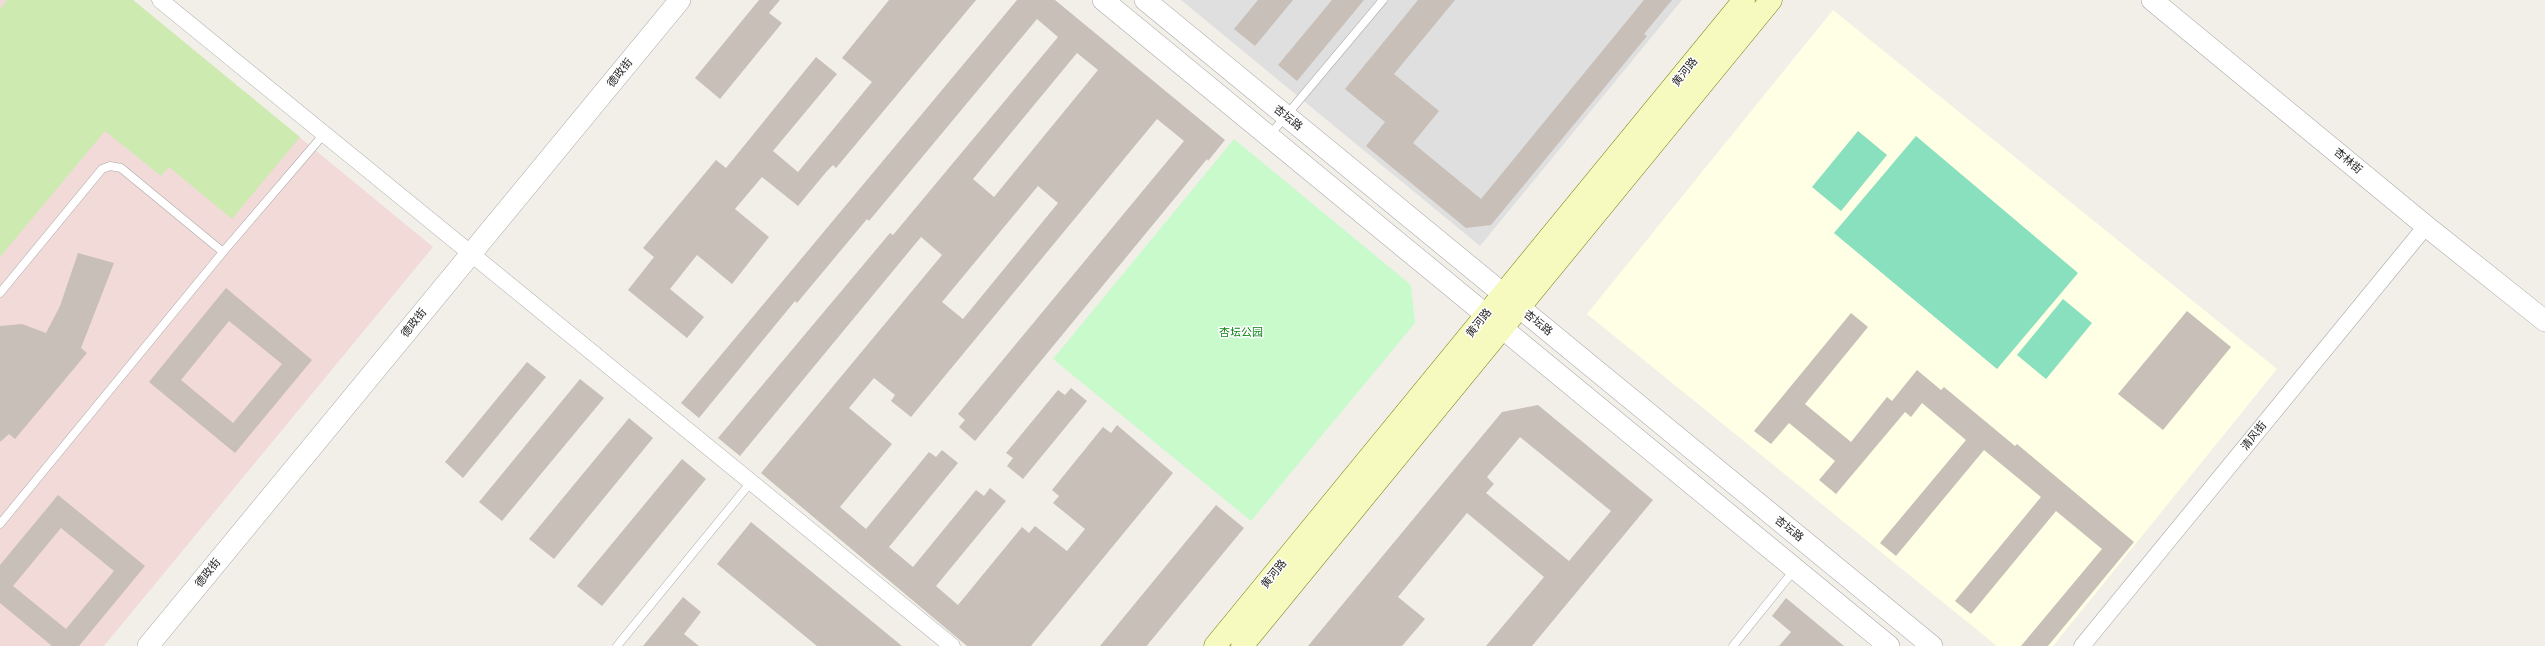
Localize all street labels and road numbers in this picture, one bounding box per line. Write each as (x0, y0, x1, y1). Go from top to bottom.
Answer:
street label: 黄河路 (1669, 55, 1701, 89)
street label: 德政街 (604, 56, 636, 90)
street label: 杏坛路 (1271, 102, 1305, 134)
street label: 杏林街 (2331, 145, 2365, 177)
street label: 德政街 (398, 306, 430, 340)
street label: 黄河路 (1463, 306, 1495, 340)
street label: 杏坛路 (1521, 307, 1555, 339)
street label: 清风街 (2238, 419, 2270, 453)
street label: 杏坛路 (1772, 513, 1806, 545)
street label: 德政街 (192, 556, 224, 590)
street label: 黄河路 (1258, 557, 1290, 591)

